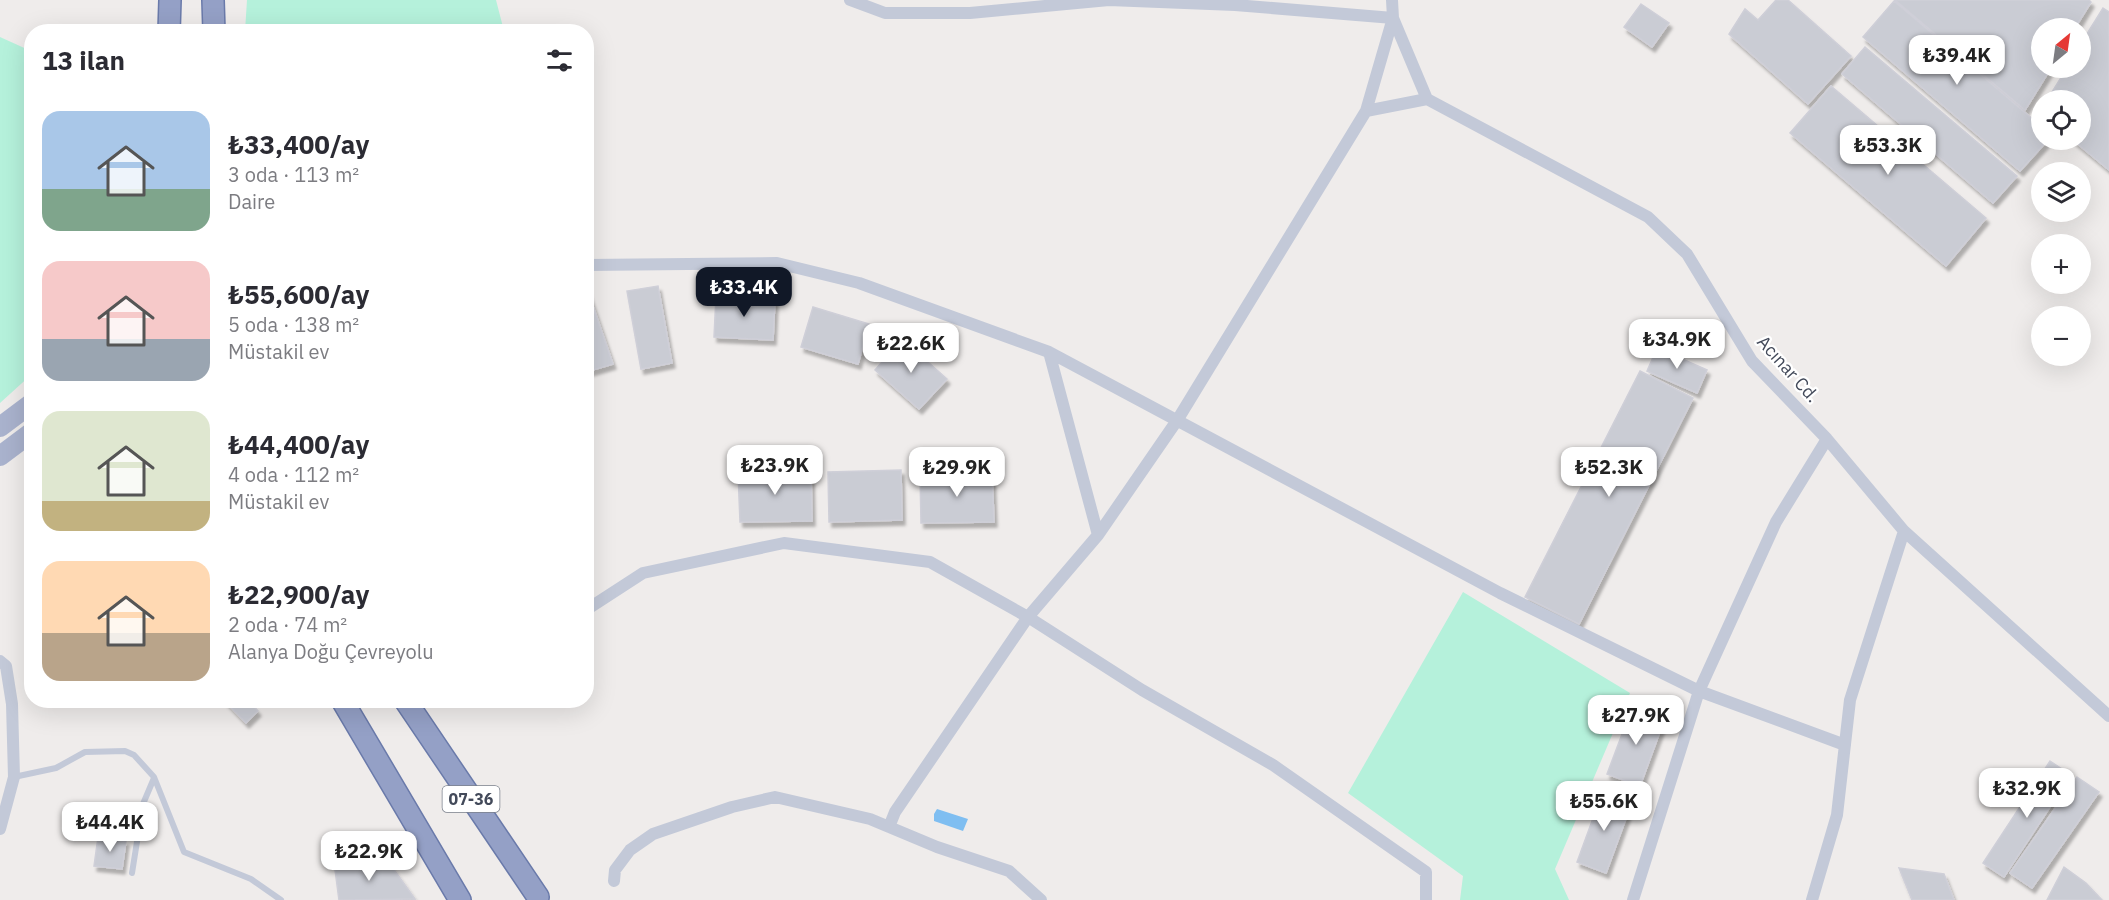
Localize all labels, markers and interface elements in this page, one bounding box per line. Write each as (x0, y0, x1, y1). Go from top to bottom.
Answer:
north arrow (2031, 18, 2091, 78)
map controls (2031, 18, 2091, 366)
pin: ₺39.4K (1908, 35, 2006, 86)
text: ₺39.4K (1923, 41, 1991, 68)
text: 13 ilan (42, 43, 125, 77)
icon: filters (543, 44, 576, 77)
button: locate (2031, 90, 2091, 150)
pin: ₺53.3K (1839, 125, 1937, 176)
text: ₺33,400/ay (228, 127, 369, 161)
text: ₺53.3K (1854, 131, 1922, 158)
icon: home (90, 135, 162, 207)
text: 3 oda · 113 m² (228, 161, 359, 188)
button: layers (2031, 162, 2091, 222)
text: Daire (228, 188, 275, 215)
button: + (2031, 234, 2091, 294)
pin: ₺33.4K (695, 267, 793, 318)
text: ₺33.4K (710, 273, 778, 300)
text: ₺55,600/ay (228, 277, 369, 311)
icon: home (90, 285, 162, 357)
button: − (2031, 306, 2091, 366)
text: 5 oda · 138 m² (228, 311, 359, 338)
pin: ₺34.9K (1628, 319, 1726, 370)
pin: ₺22.6K (862, 323, 960, 374)
text: ₺34.9K (1643, 325, 1711, 352)
text: ₺22.6K (877, 329, 945, 356)
street label: Acınar Cd. (1752, 330, 1824, 407)
text: Müstakil ev (228, 338, 329, 365)
text: ₺44,400/ay (228, 427, 369, 461)
icon: home (90, 435, 162, 507)
pin: ₺23.9K (726, 445, 824, 496)
pin: ₺29.9K (908, 447, 1006, 498)
pin: ₺52.3K (1560, 447, 1658, 498)
text: ₺23.9K (741, 451, 809, 478)
text: ₺29.9K (923, 453, 991, 480)
text: ₺52.3K (1575, 453, 1643, 480)
text: 4 oda · 112 m² (228, 461, 359, 488)
text: Müstakil ev (228, 488, 329, 515)
text: ₺22,900/ay (228, 577, 369, 611)
icon: home (90, 585, 162, 657)
text: 2 oda · 74 m² (228, 611, 347, 638)
text: Alanya Doğu Çevreyolu (228, 638, 434, 665)
pin: ₺27.9K (1587, 695, 1685, 746)
text: ₺27.9K (1602, 701, 1670, 728)
pin: ₺32.9K (1978, 768, 2076, 819)
text: ₺32.9K (1993, 774, 2061, 801)
pin: ₺55.6K (1555, 781, 1653, 832)
road number: 07-36 (442, 786, 500, 812)
text: ₺55.6K (1570, 787, 1638, 814)
pin: ₺44.4K (61, 802, 159, 853)
text: ₺44.4K (76, 808, 144, 835)
pin: ₺22.9K (320, 831, 418, 882)
text: ₺22.9K (335, 837, 403, 864)

